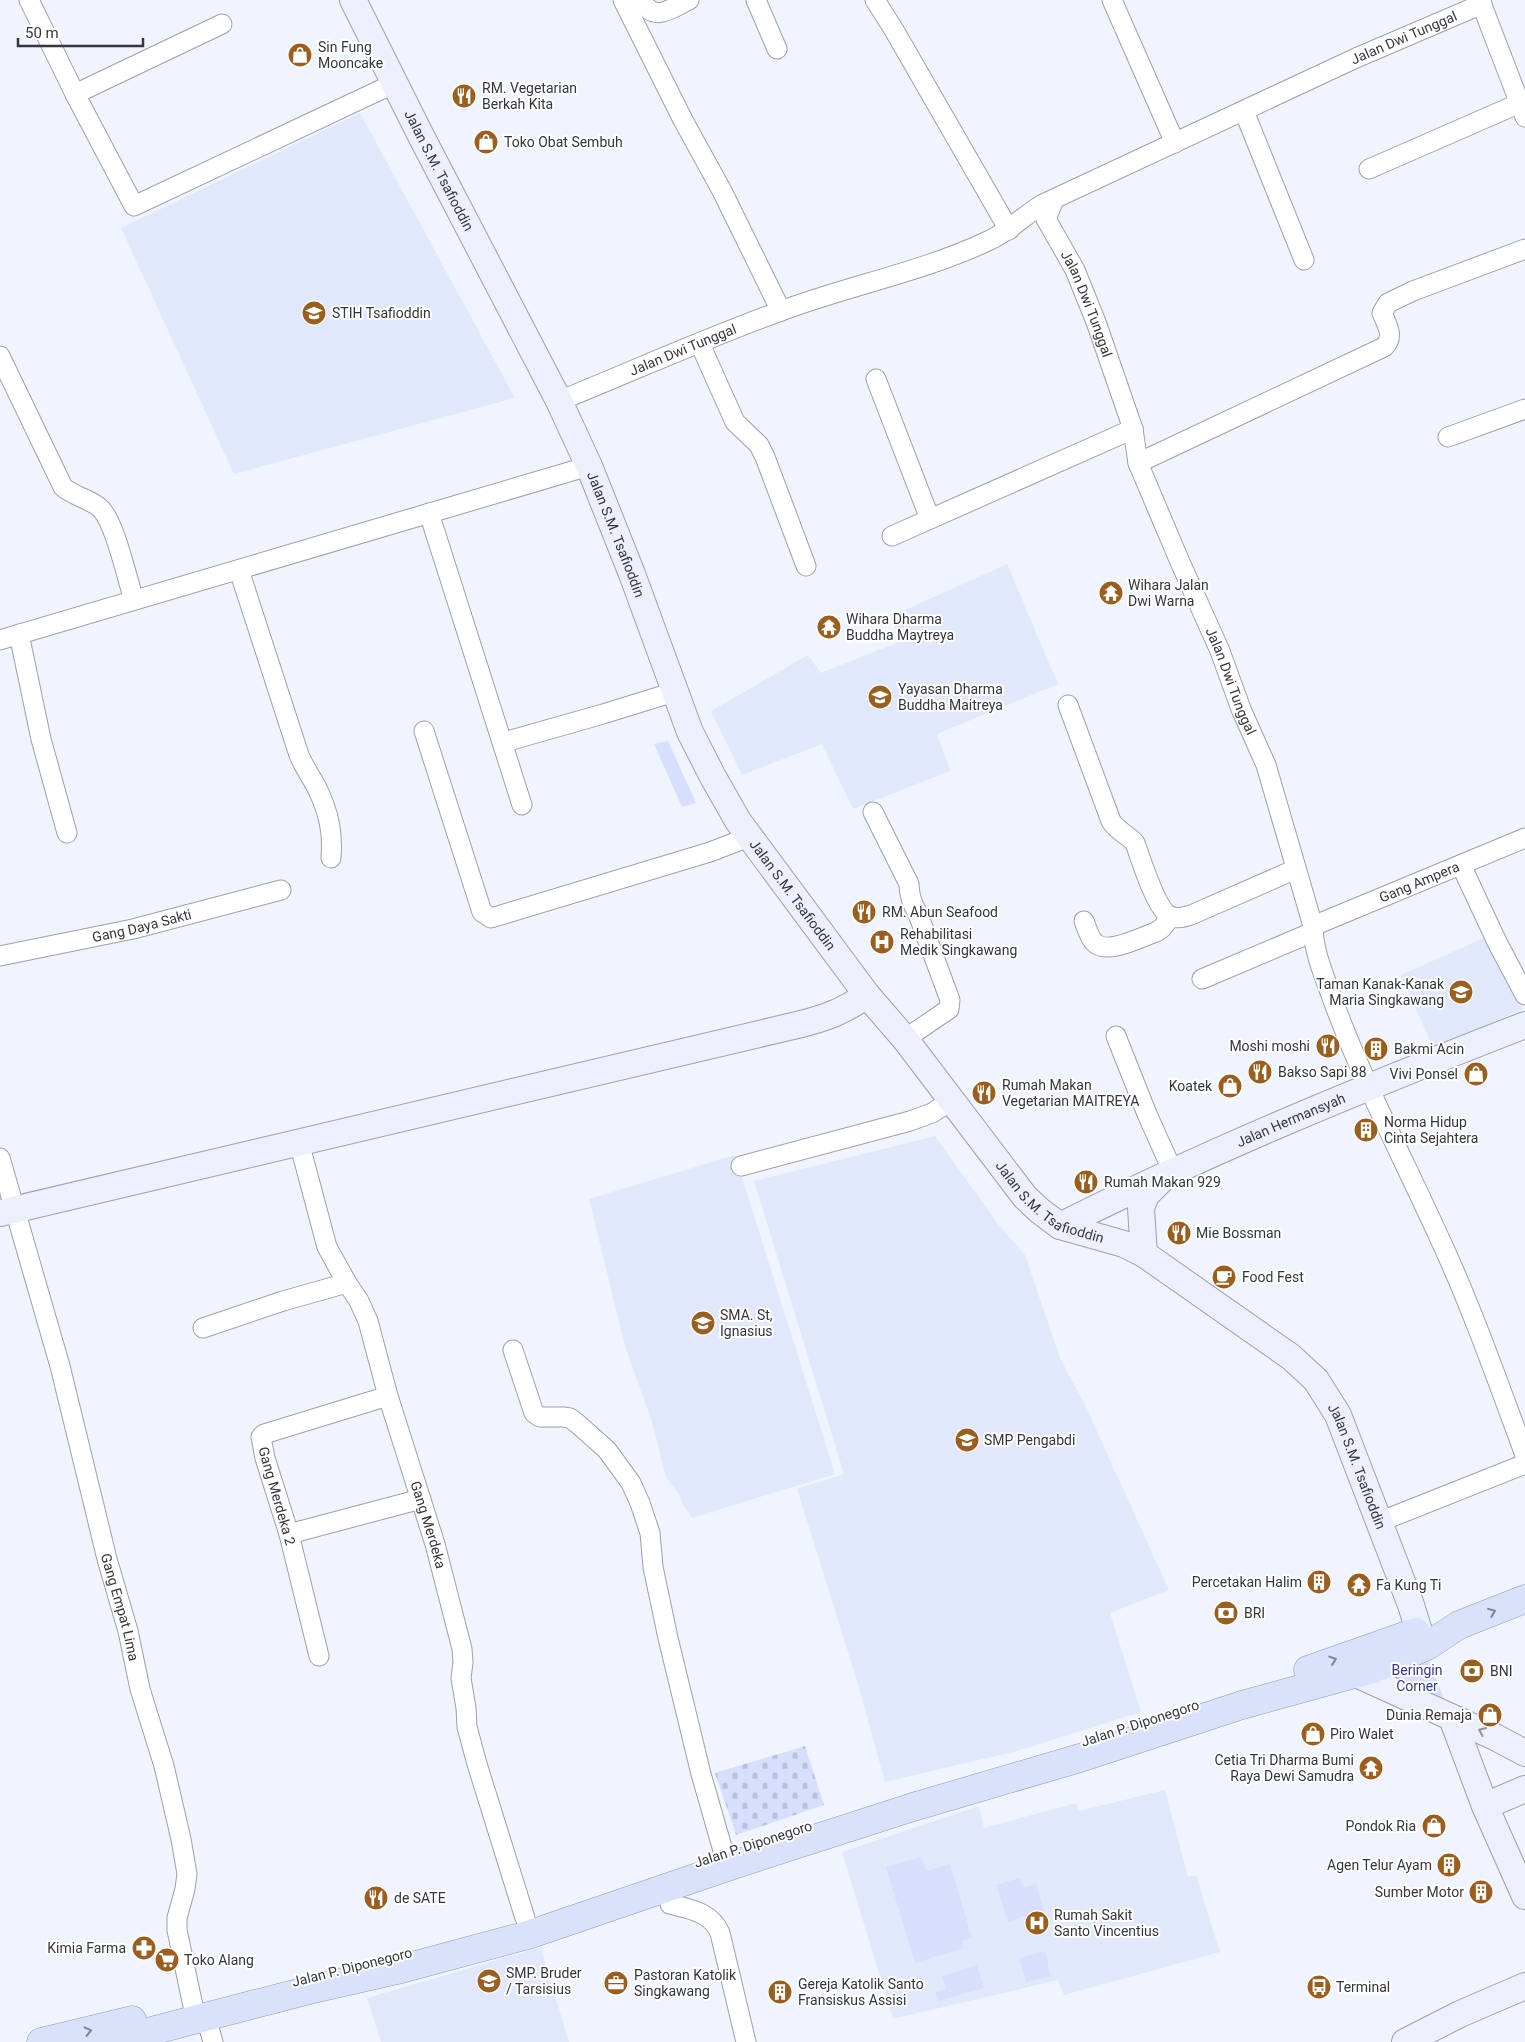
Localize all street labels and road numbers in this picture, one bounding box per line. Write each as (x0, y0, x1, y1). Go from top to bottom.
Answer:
street label: Jalan Dwi Tunggal (1348, 8, 1459, 67)
street label: Jalan S.M. Tsafioddin (401, 107, 477, 234)
street label: Jalan Dwi Tunggal (1058, 248, 1116, 359)
street label: Jalan Dwi Tunggal (627, 321, 738, 379)
street label: Jalan S.M. Tsafioddin (584, 469, 648, 600)
street label: Jalan Dwi Tunggal (1202, 625, 1259, 737)
street label: Jalan S.M. Tsafioddin (746, 836, 839, 953)
street label: Gang Ampera (1377, 858, 1462, 906)
street label: Gang Daya Sakti (91, 906, 193, 945)
street label: Jalan Hermansyah (1234, 1090, 1347, 1150)
street label: Jalan S.M. Tsafioddin (992, 1158, 1106, 1246)
street label: Jalan S.M. Tsafioddin (1325, 1400, 1389, 1531)
street label: Gang Merdeka 2 (255, 1445, 299, 1547)
street label: Gang Merdeka (408, 1479, 449, 1570)
street label: Gang Empat Lima (98, 1552, 142, 1662)
street label: Jalan P. Diponegoro (1079, 1696, 1201, 1750)
street label: Jalan P. Diponegoro (692, 1817, 814, 1871)
street label: Jalan P. Diponegoro (290, 1944, 414, 1990)

